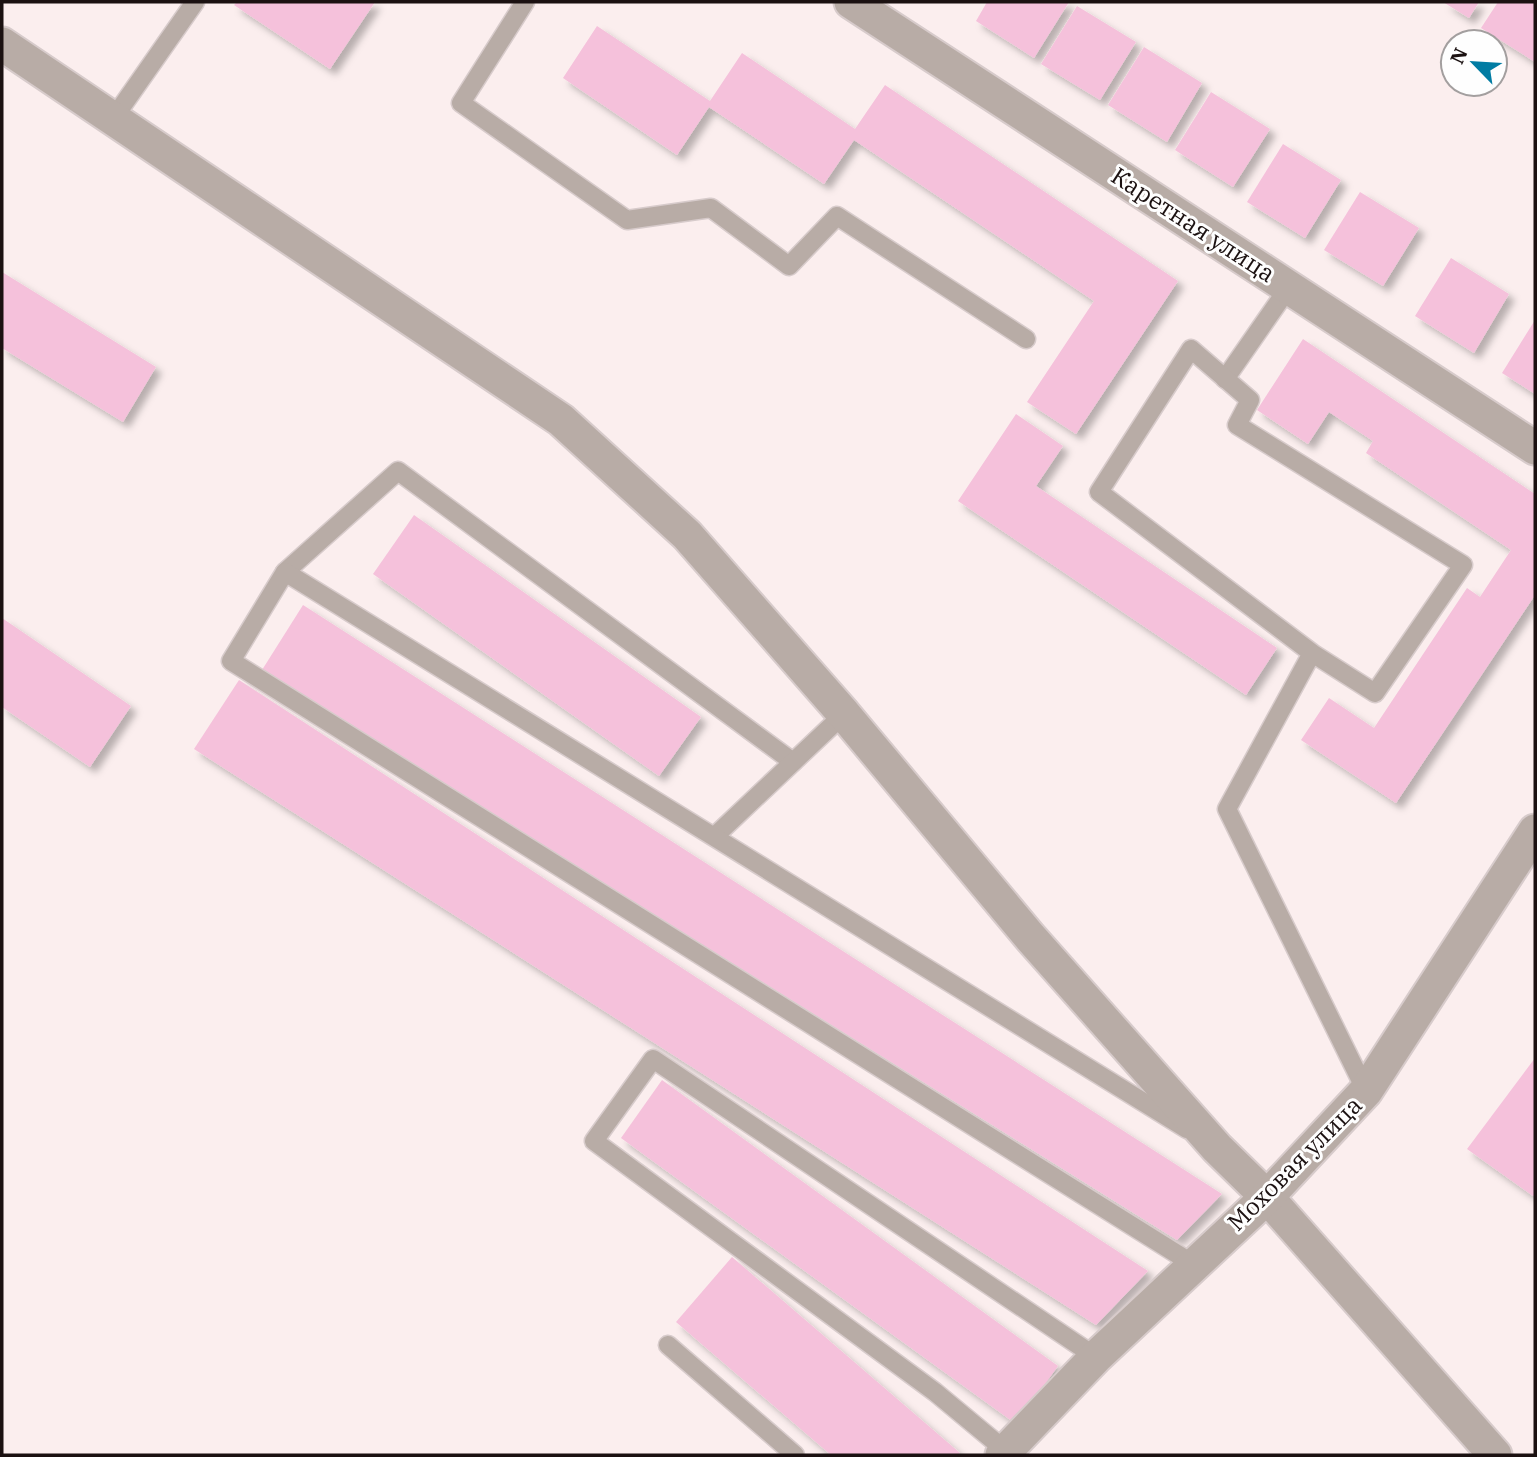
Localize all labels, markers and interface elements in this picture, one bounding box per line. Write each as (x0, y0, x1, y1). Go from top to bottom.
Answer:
north arrow (1439, 28, 1509, 98)
text: N (1445, 44, 1473, 68)
street label: Каретная улица (1106, 159, 1282, 289)
street label: Моховая улица (1220, 1089, 1368, 1237)

